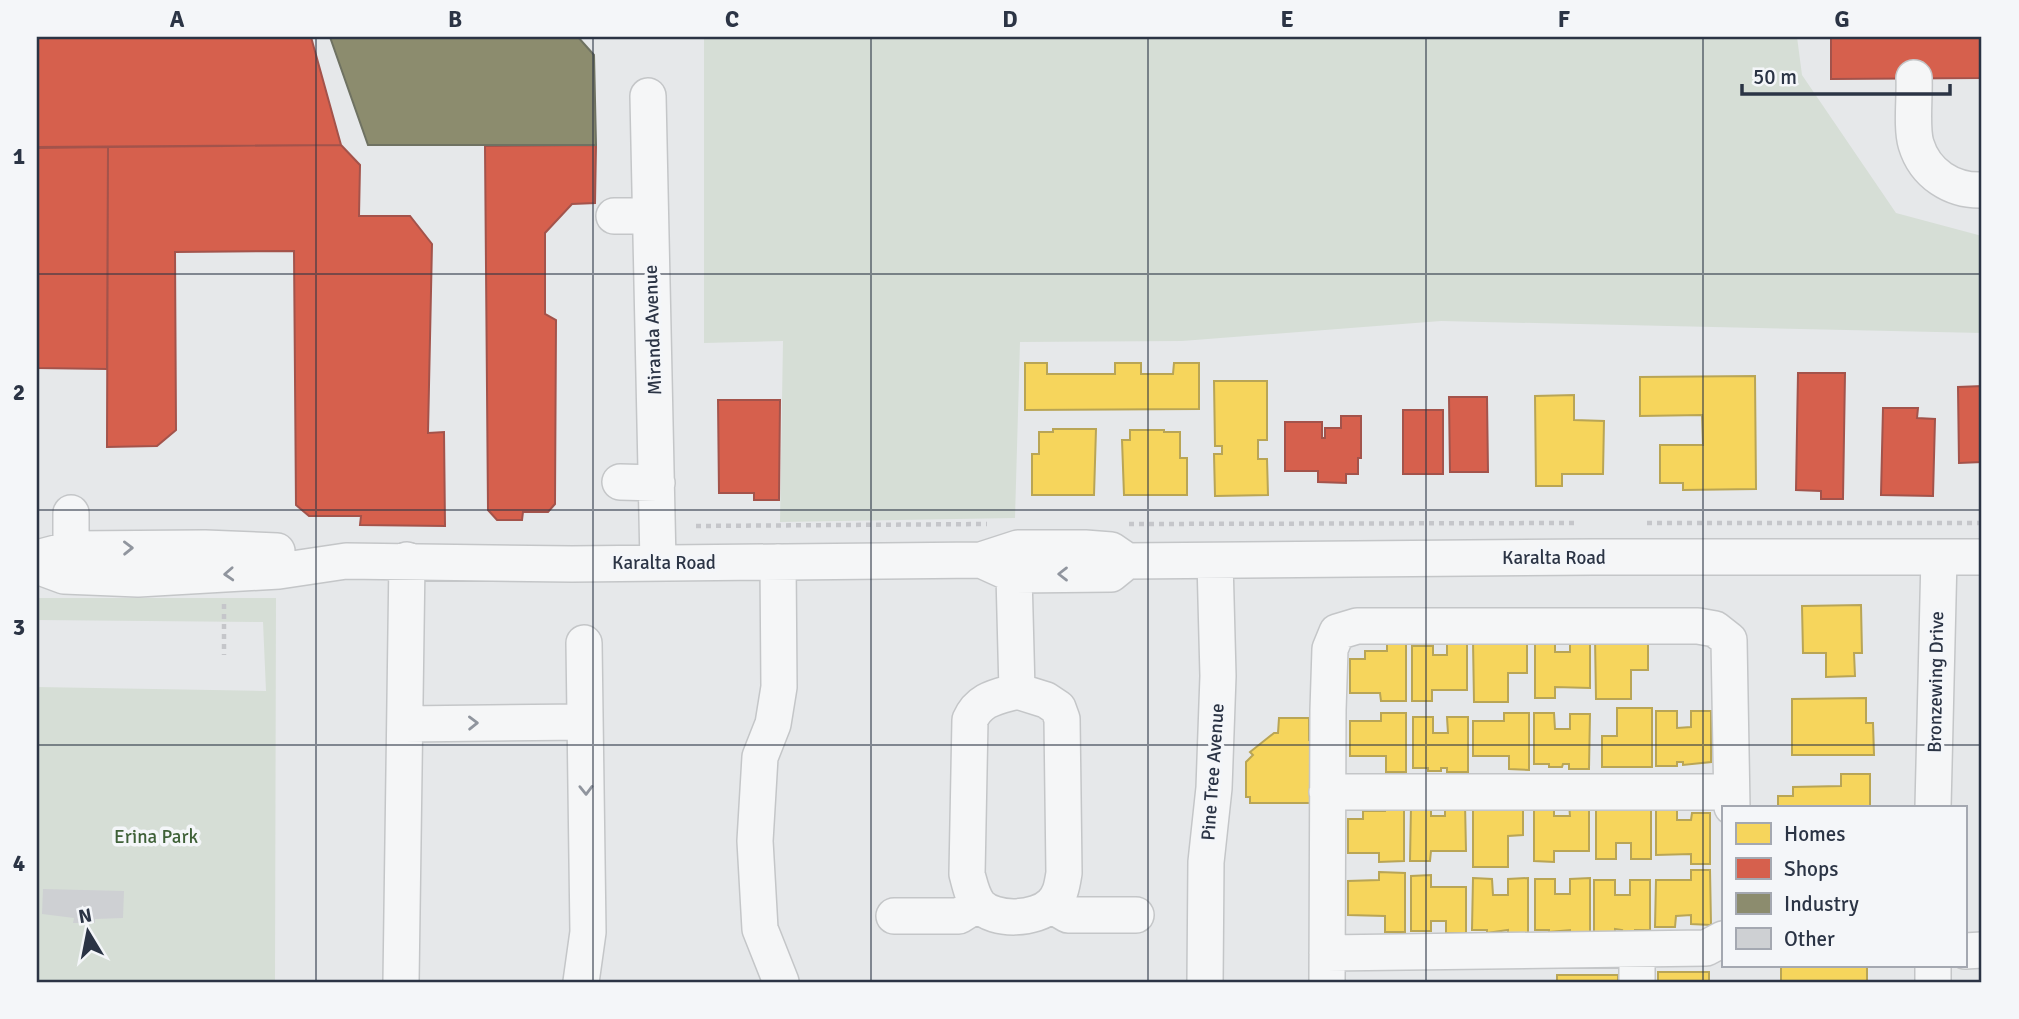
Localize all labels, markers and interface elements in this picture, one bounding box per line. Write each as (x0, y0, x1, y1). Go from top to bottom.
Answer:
text: A (170, 5, 185, 34)
text: B (448, 5, 462, 34)
text: C (725, 5, 739, 34)
text: D (1002, 5, 1018, 34)
text: E (1280, 5, 1294, 34)
text: F (1558, 5, 1570, 34)
text: G (1834, 5, 1850, 34)
scale bar (1742, 52, 1951, 96)
text: 50 m (1753, 64, 1797, 90)
text: 1 (13, 142, 25, 171)
street label: Miranda Avenue (639, 264, 667, 396)
text: 2 (13, 378, 25, 407)
one-way arrow (124, 540, 134, 556)
street label: Karalta Road (1502, 546, 1606, 570)
street label: Karalta Road (612, 551, 716, 575)
one-way arrow (224, 566, 235, 581)
one-way arrow (1057, 566, 1068, 582)
street label: Bronzewing Drive (1923, 611, 1949, 753)
text: 3 (13, 613, 25, 642)
street label: Pine Tree Avenue (1196, 702, 1230, 842)
one-way arrow (468, 716, 479, 731)
one-way arrow (578, 785, 594, 796)
legend (1722, 806, 1966, 967)
text: Homes (1784, 821, 1846, 847)
park label: Erina Park (114, 825, 198, 849)
text: 4 (13, 849, 25, 878)
text: Shops (1784, 856, 1838, 882)
text: Industry (1784, 891, 1859, 917)
north arrow (52, 897, 122, 967)
text: N (77, 903, 94, 929)
text: Other (1784, 926, 1835, 952)

